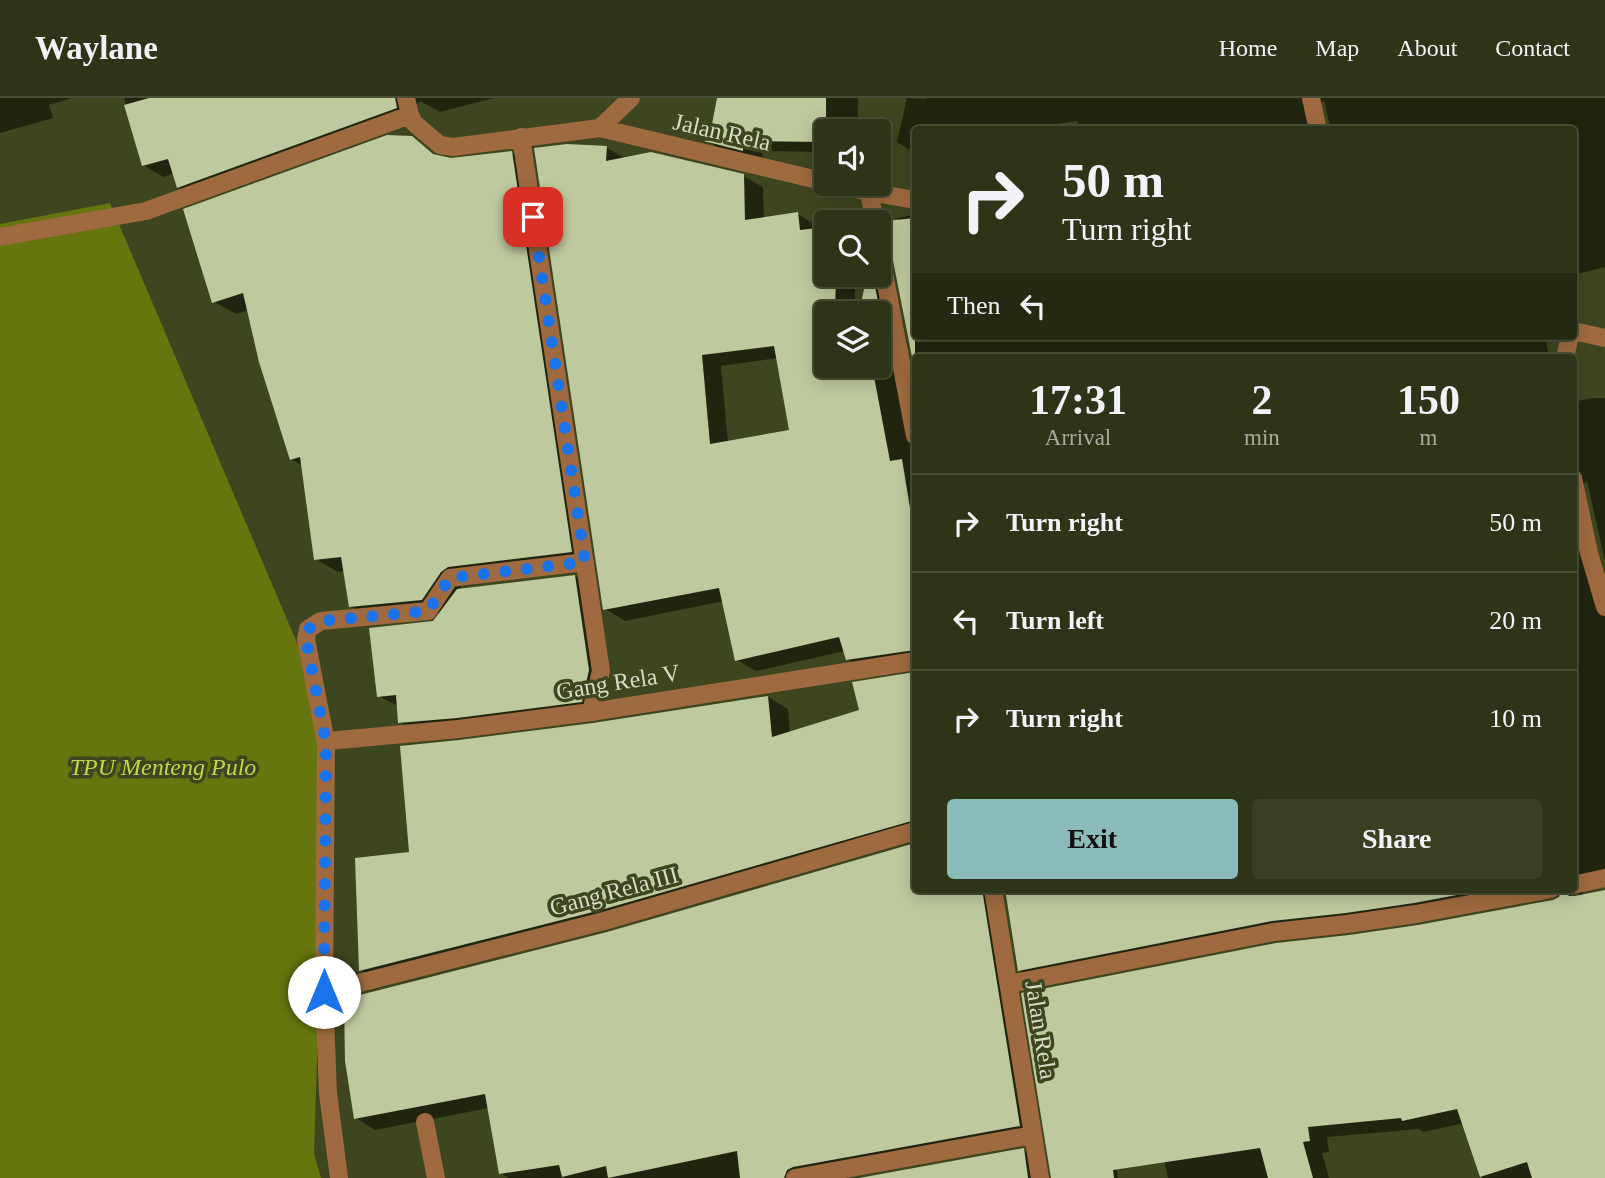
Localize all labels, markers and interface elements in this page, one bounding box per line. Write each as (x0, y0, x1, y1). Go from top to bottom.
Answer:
text: Waylane (35, 30, 158, 66)
text: Home (1219, 35, 1277, 61)
text: Map (1315, 35, 1359, 61)
text: About (1397, 35, 1457, 61)
text: Contact (1495, 35, 1570, 61)
street label: Jalan Rela (671, 108, 774, 156)
map controls (814, 119, 891, 378)
button: sound (814, 119, 891, 196)
text: 50 m (1062, 153, 1164, 208)
icon: right (947, 154, 1038, 245)
pin (503, 187, 563, 247)
icon: arrive (514, 198, 552, 236)
button: search (814, 210, 891, 287)
text: Turn right (1062, 211, 1192, 247)
icon: left (1014, 287, 1052, 325)
text: Then (947, 291, 1000, 320)
button: layers (814, 301, 891, 378)
text: 17:31 (1029, 377, 1127, 423)
text: 2 (1251, 377, 1272, 423)
text: 150 (1397, 377, 1460, 423)
text: Arrival (1045, 425, 1111, 450)
text: min (1244, 425, 1280, 450)
text: m (1419, 425, 1437, 450)
icon: right (947, 504, 985, 542)
text: Turn right (1006, 508, 1123, 537)
text: 50 m (1489, 508, 1542, 537)
icon: left (947, 602, 985, 640)
text: Turn left (1006, 606, 1104, 635)
text: 20 m (1489, 606, 1542, 635)
street label: Gang Rela V (554, 659, 682, 705)
icon: right (947, 700, 985, 738)
text: Turn right (1006, 704, 1123, 733)
text: 10 m (1489, 704, 1542, 733)
park label: TPU Menteng Pulo (70, 754, 256, 780)
button: Exit (947, 799, 1238, 879)
button: Share (1252, 799, 1542, 879)
street label: Gang Rela III (547, 861, 681, 921)
position arrow (287, 955, 361, 1029)
street label: Jalan Rela (1020, 979, 1062, 1081)

